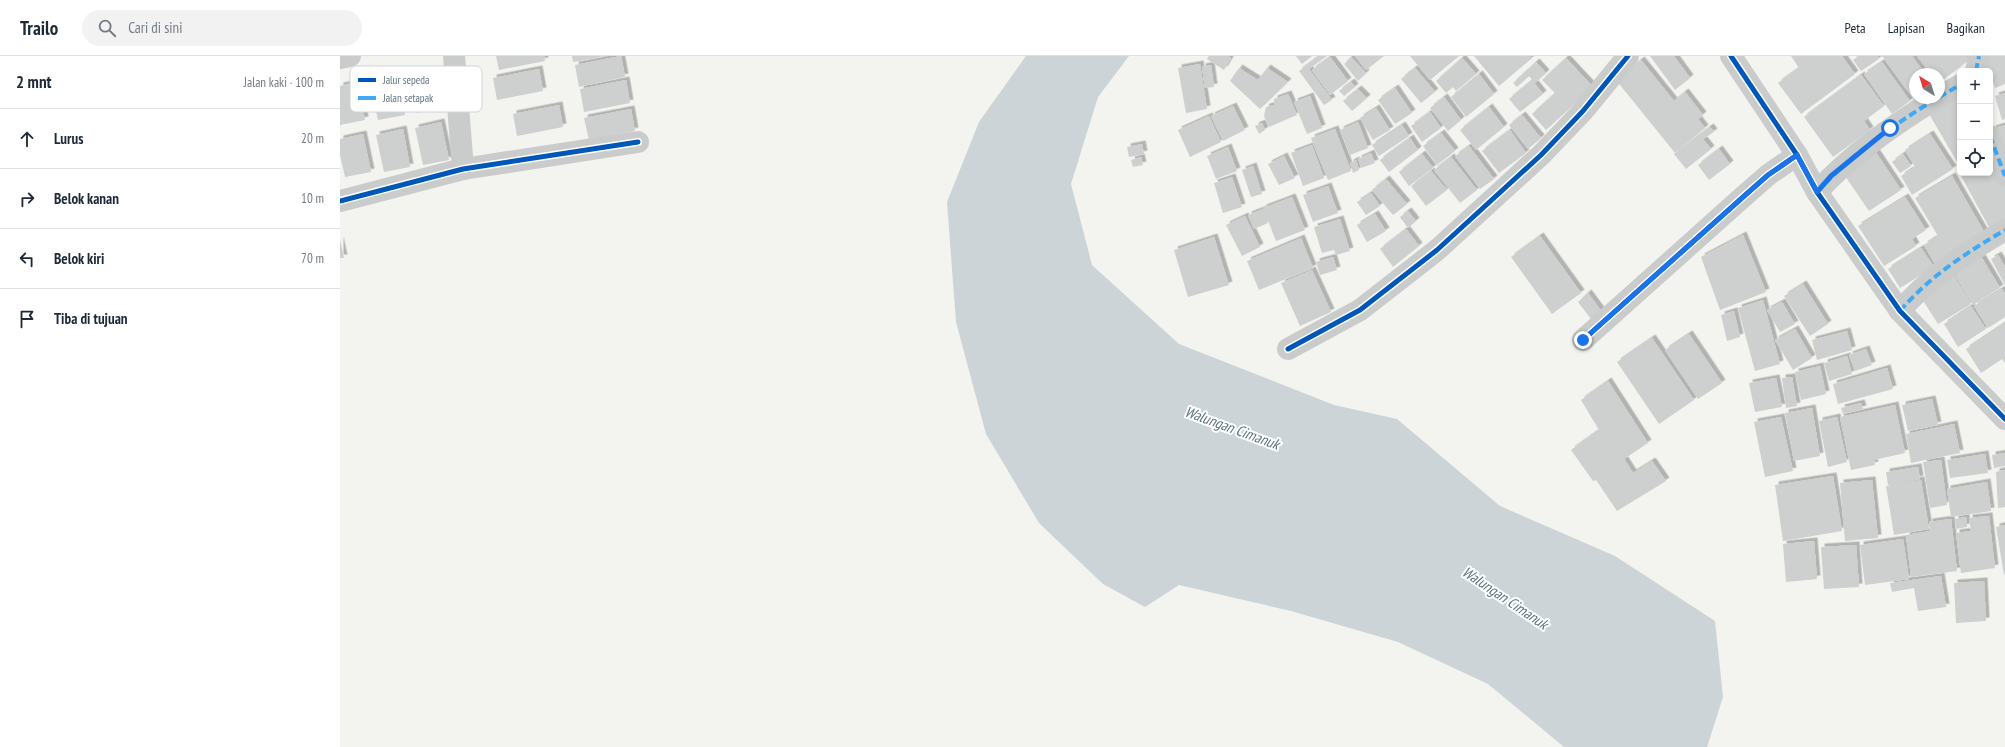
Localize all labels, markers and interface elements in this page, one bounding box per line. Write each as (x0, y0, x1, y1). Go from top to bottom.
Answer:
search box (82, 10, 362, 46)
text: Trailo (20, 16, 58, 40)
icon: search (96, 17, 118, 39)
text: Cari di sini (128, 18, 182, 37)
text: Peta (1845, 19, 1866, 37)
text: Lapisan (1888, 19, 1925, 37)
text: Bagikan (1947, 19, 1985, 37)
legend (350, 66, 482, 112)
north arrow (1909, 68, 1945, 104)
map controls (1957, 68, 1993, 176)
button: + (1957, 68, 1993, 104)
text: 2 mnt (16, 71, 51, 93)
text: Jalur sepeda (382, 73, 430, 87)
text: Jalan kaki · 100 m (244, 74, 324, 91)
text: Jalan setapak (382, 91, 434, 105)
button: − (1957, 104, 1993, 140)
route start (1881, 119, 1899, 137)
icon: ahead (16, 128, 38, 150)
text: Lurus (54, 129, 83, 148)
text: 20 m (301, 130, 324, 147)
button: locate (1957, 140, 1993, 176)
icon: right (16, 188, 38, 210)
text: Belok kanan (54, 189, 119, 208)
text: 10 m (301, 190, 324, 207)
icon: left (16, 248, 38, 270)
text: Belok kiri (54, 249, 104, 268)
text: 70 m (301, 250, 324, 267)
icon: arrive (16, 308, 38, 330)
text: Tiba di tujuan (54, 309, 128, 328)
route end (1574, 331, 1592, 349)
water label: Walungan Cimanuk (1182, 402, 1284, 454)
water label: Walungan Cimanuk (1459, 562, 1554, 634)

